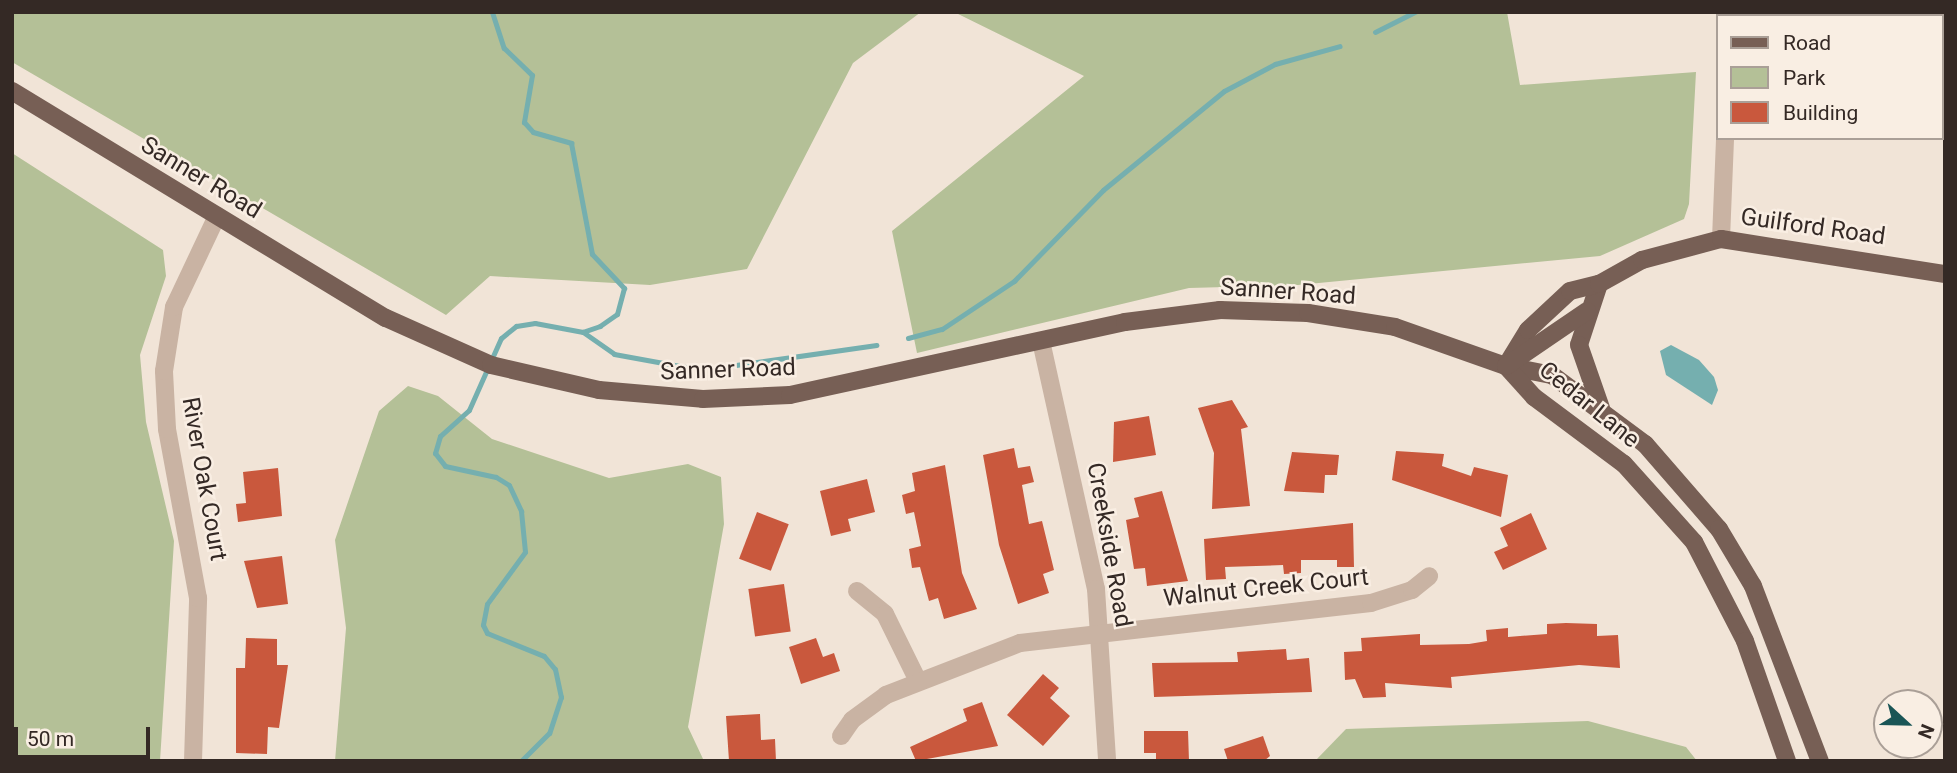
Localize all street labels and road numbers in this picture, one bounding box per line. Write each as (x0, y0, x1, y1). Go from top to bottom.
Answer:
street label: Sanner Road (135, 131, 267, 225)
street label: Guilford Road (1739, 203, 1887, 251)
street label: Sanner Road (1219, 273, 1357, 311)
street label: Sanner Road (660, 353, 796, 387)
street label: Cedar Lane (1533, 356, 1645, 454)
street label: River Oak Court (175, 395, 233, 563)
street label: Creekside Road (1080, 460, 1138, 630)
street label: Walnut Creek Court (1162, 563, 1370, 613)

